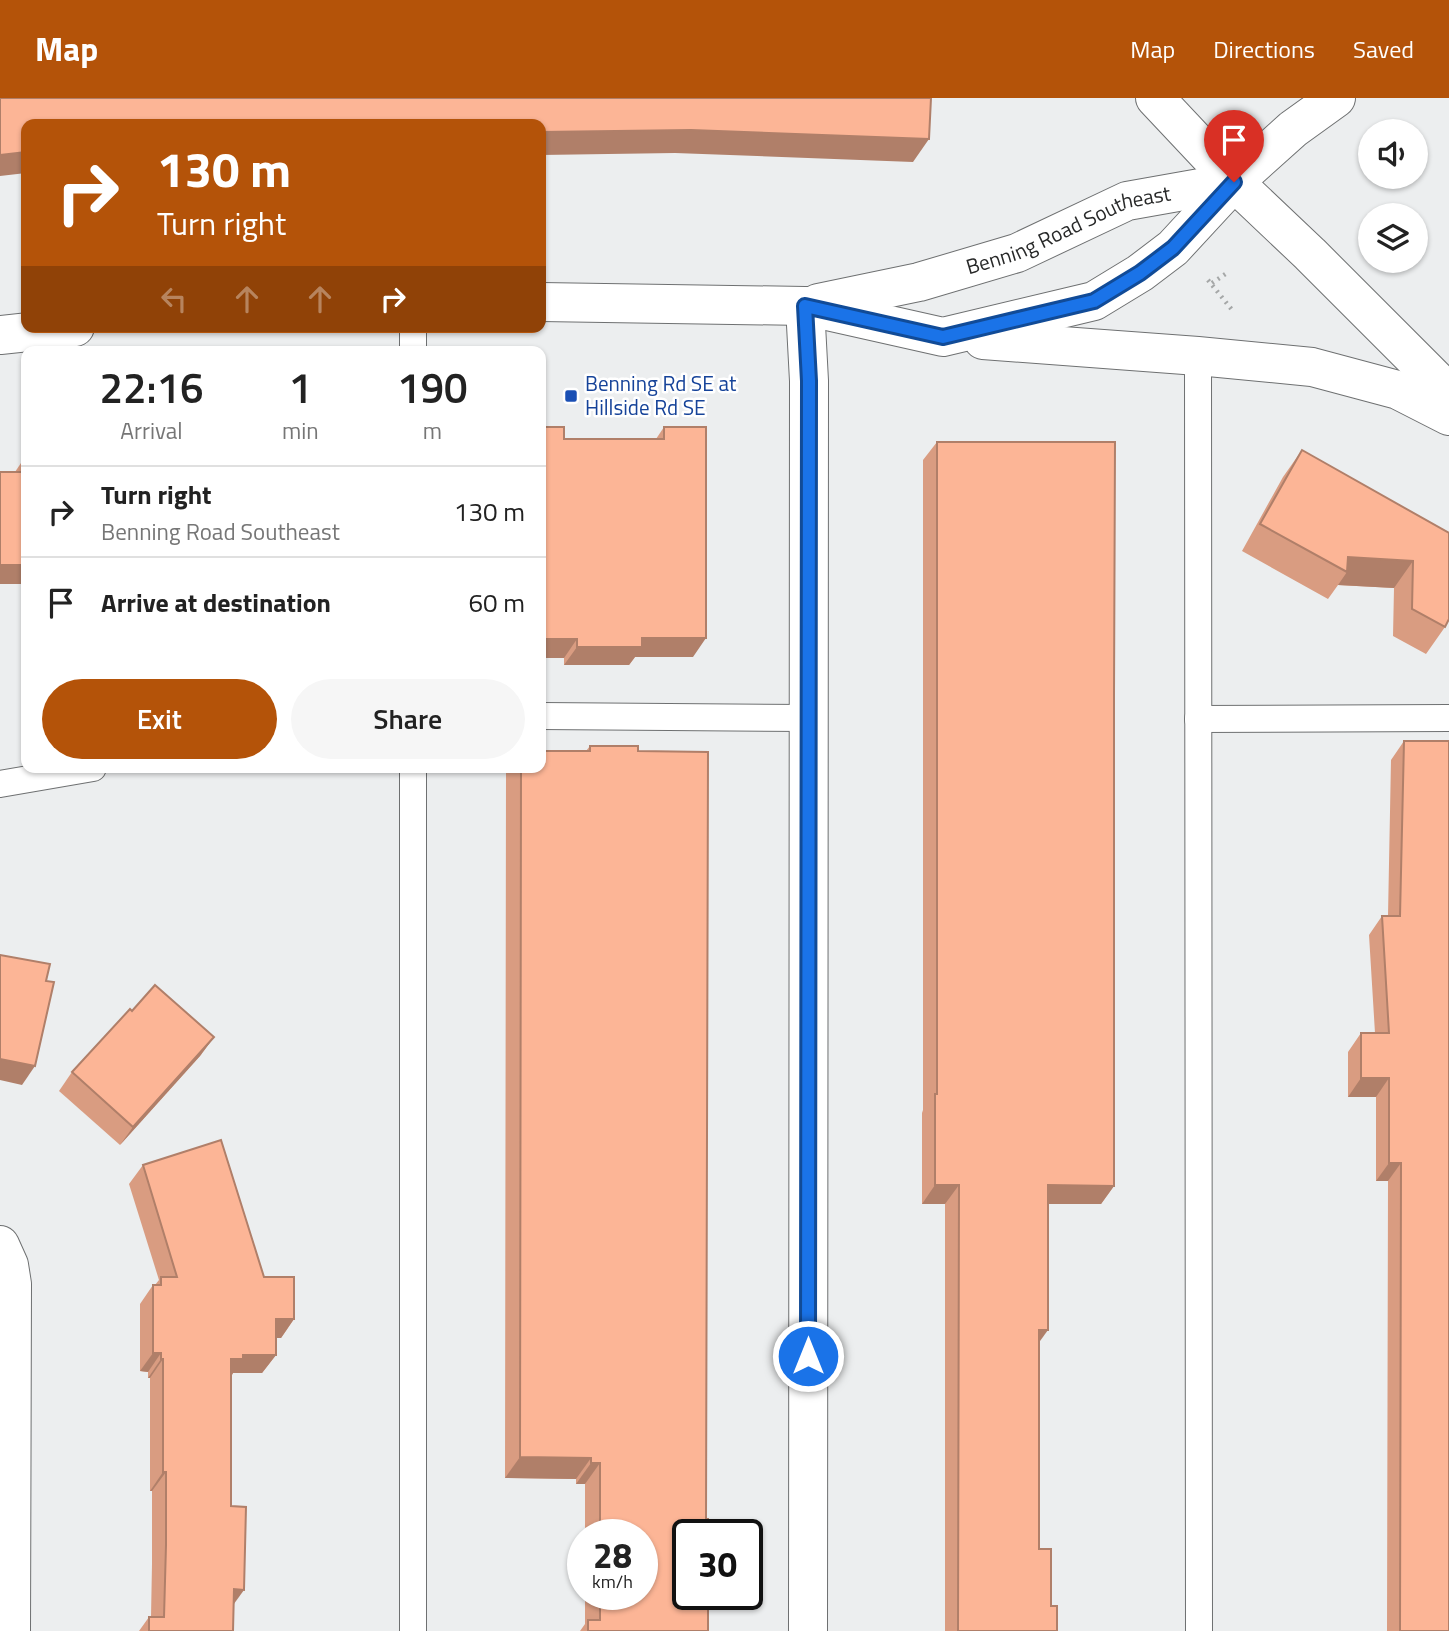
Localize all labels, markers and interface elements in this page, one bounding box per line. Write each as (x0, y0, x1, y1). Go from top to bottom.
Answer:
text: Map (35, 24, 98, 74)
text: Map (1130, 31, 1175, 67)
text: Directions (1213, 31, 1315, 67)
text: Saved (1353, 31, 1414, 67)
pin (1204, 110, 1264, 182)
map controls (1358, 119, 1428, 273)
button: sound (1358, 119, 1428, 189)
icon: arrive (1215, 121, 1253, 159)
text: 130 m (157, 131, 291, 206)
icon: right (42, 147, 133, 238)
street label: Benning Road Southeast (962, 176, 1174, 282)
text: Turn right (157, 199, 286, 247)
button: layers (1358, 203, 1428, 273)
icon: left (155, 280, 193, 318)
icon: ahead (228, 280, 266, 318)
icon: ahead (301, 280, 339, 318)
icon: right (374, 280, 412, 318)
text: 22:16 (99, 355, 204, 419)
text: 1 (289, 355, 312, 419)
text: 190 (397, 355, 468, 419)
place label: Benning Rd SE at Hillside Rd SE (585, 367, 737, 423)
marker: Benning Rd SE at Hillside Rd SE (563, 388, 579, 404)
text: Arrival (120, 413, 183, 448)
text: min (282, 413, 319, 448)
text: m (423, 413, 442, 448)
text: Turn right (101, 475, 212, 514)
text: 130 m (454, 492, 525, 531)
icon: right (42, 493, 80, 531)
text: Benning Road Southeast (101, 514, 340, 549)
text: Arrive at destination (101, 583, 331, 622)
text: 60 m (468, 583, 525, 622)
icon: arrive (42, 584, 80, 622)
button: Exit (42, 679, 277, 759)
button: Share (291, 679, 525, 759)
position arrow (771, 1319, 845, 1393)
speed limit sign: 30 (672, 1519, 763, 1610)
text: 28 (593, 1528, 632, 1582)
text: km/h (592, 1568, 633, 1595)

